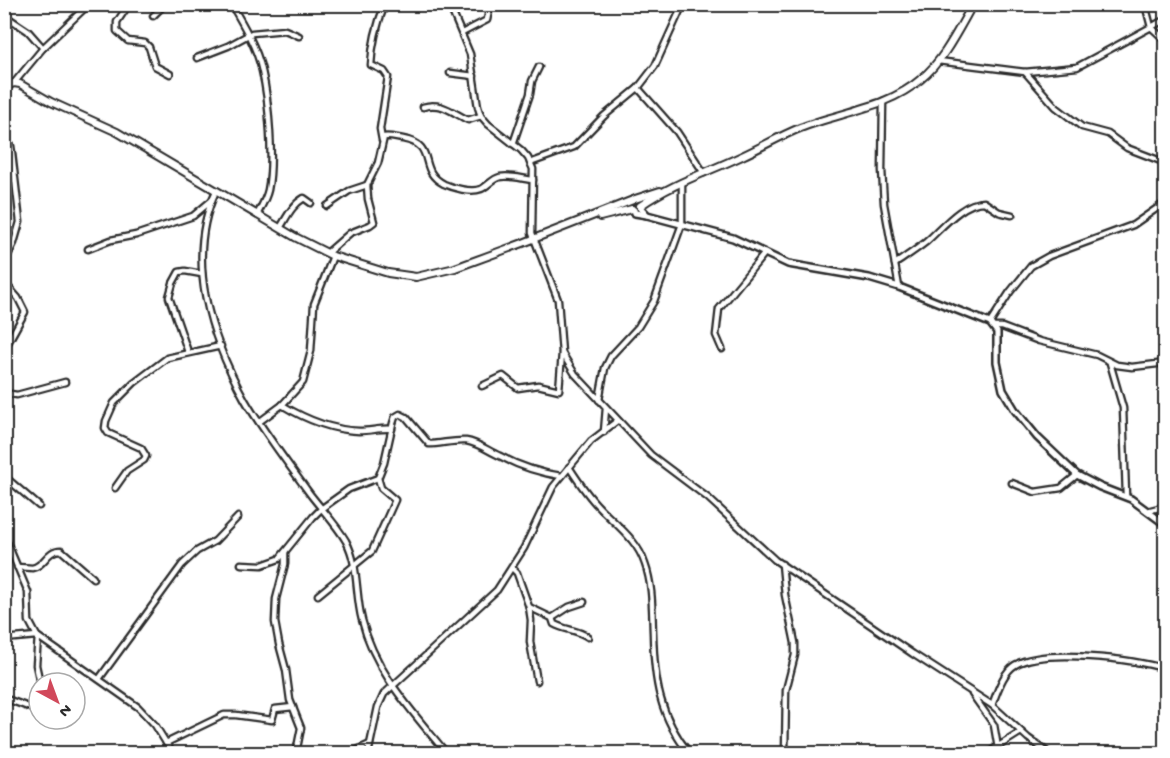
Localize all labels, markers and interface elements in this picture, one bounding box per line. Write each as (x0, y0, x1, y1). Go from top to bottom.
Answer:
north arrow (27, 671, 87, 731)
text: N (54, 699, 75, 721)

